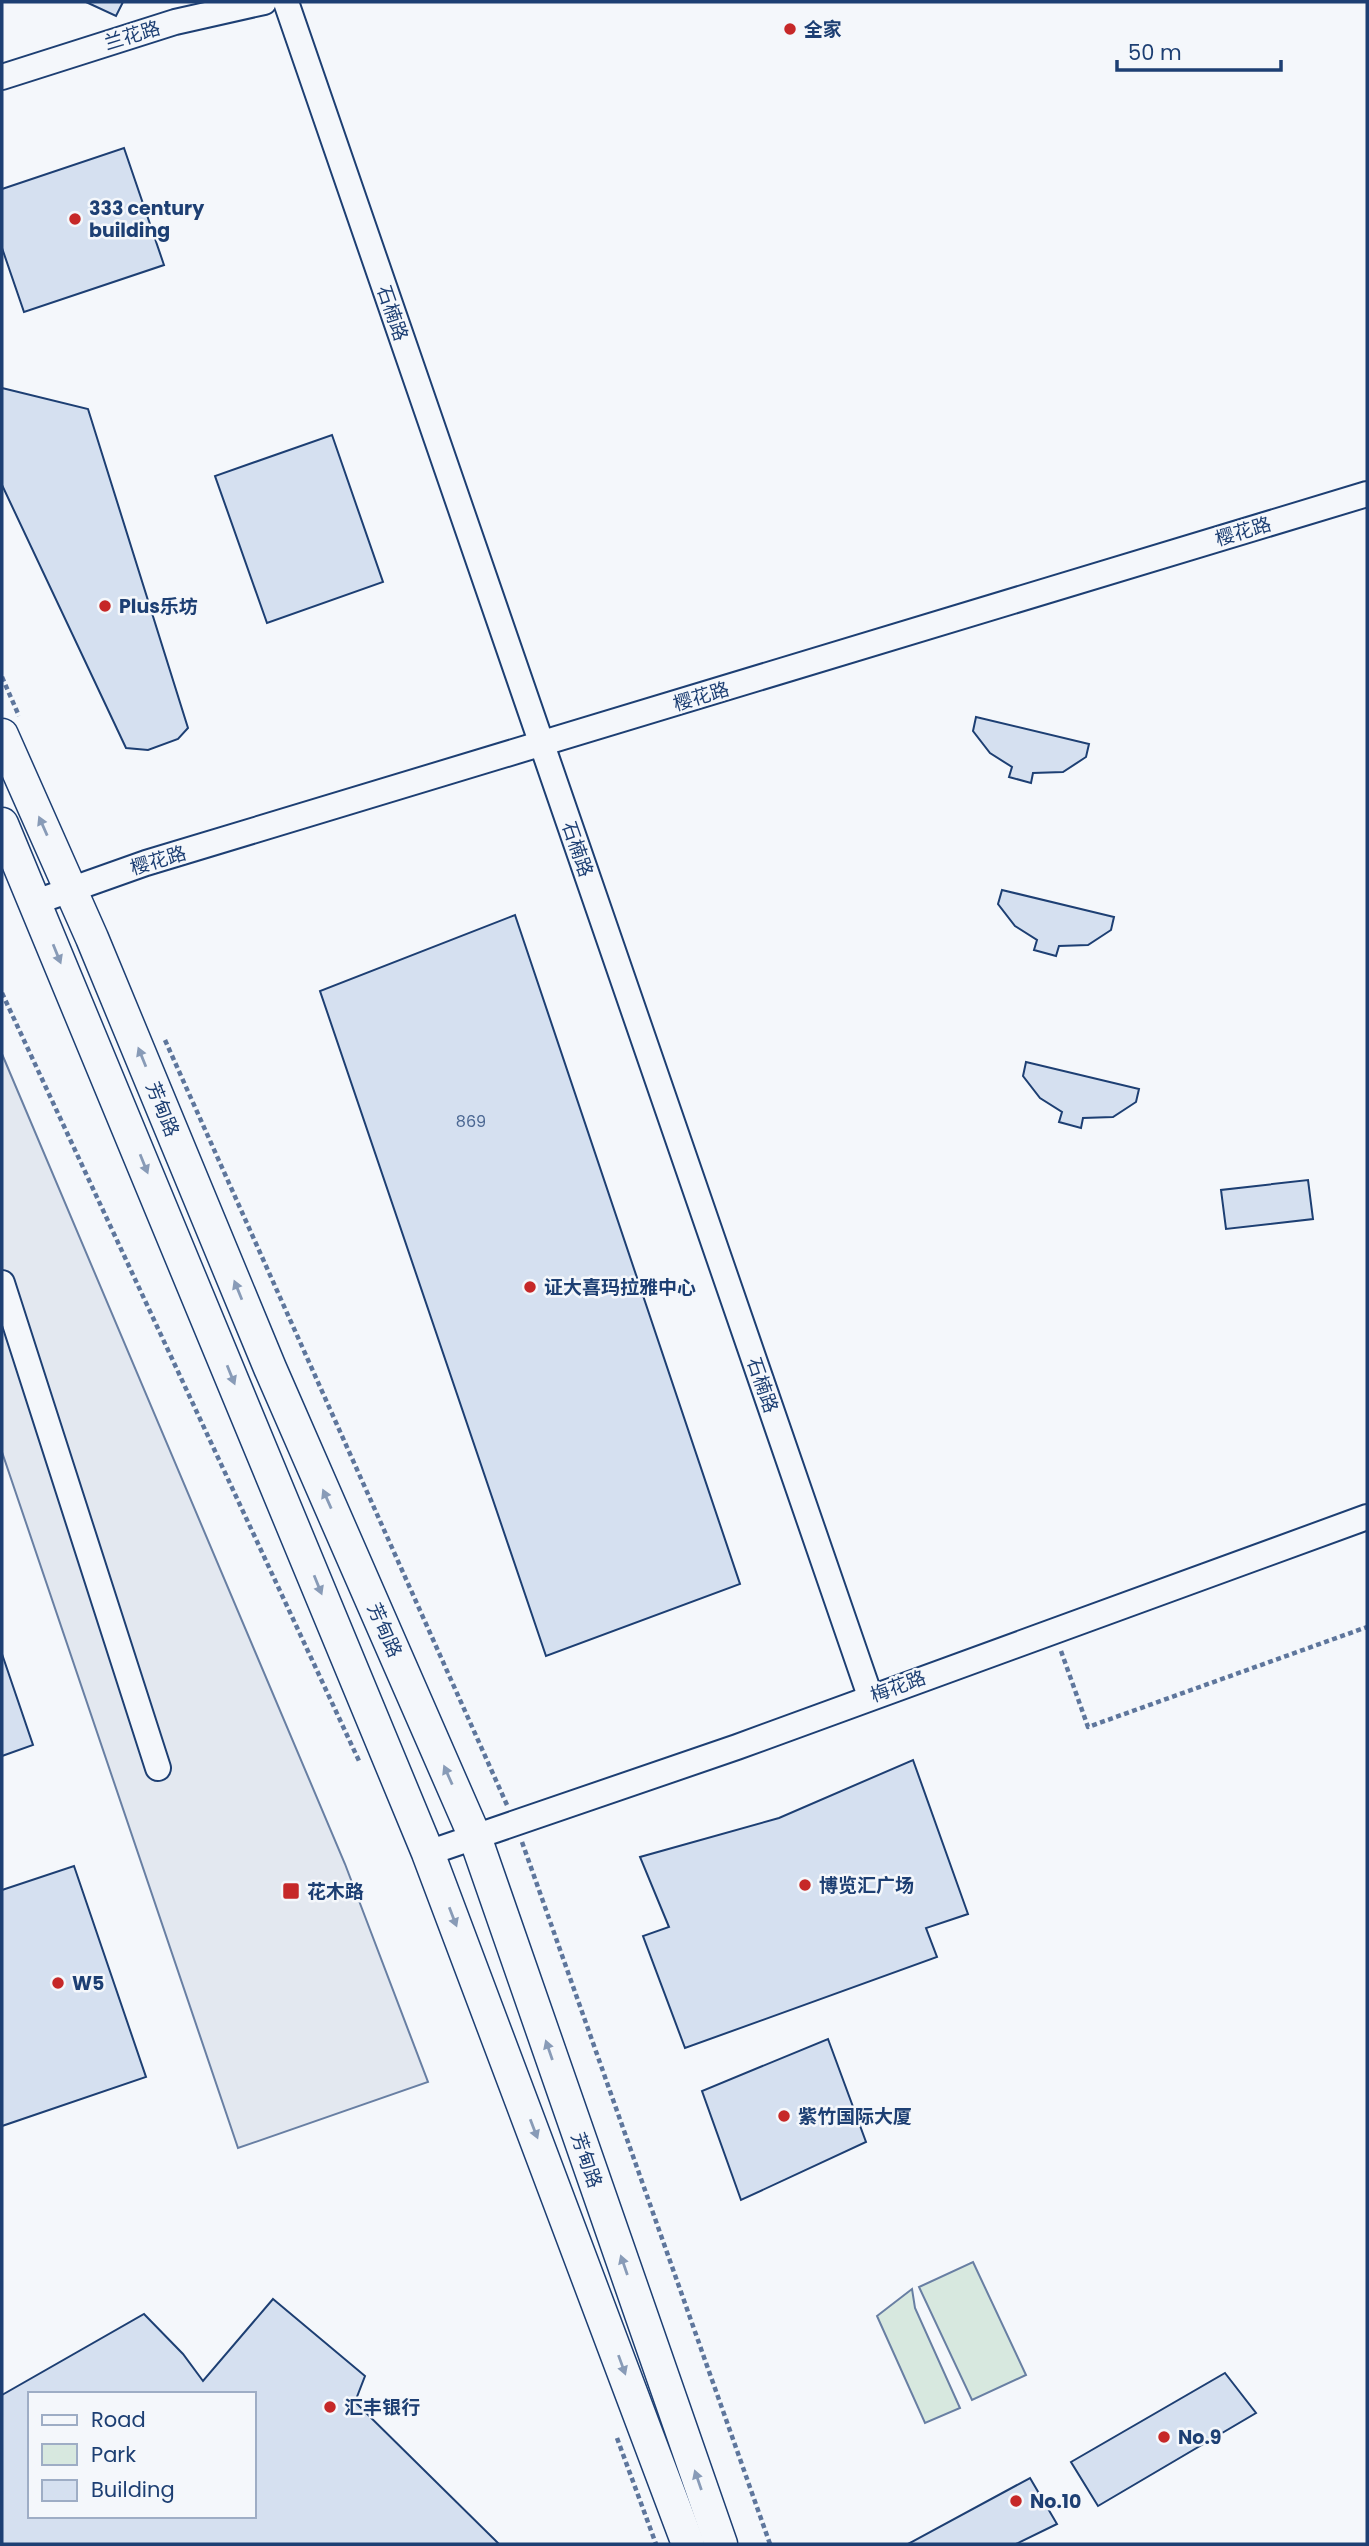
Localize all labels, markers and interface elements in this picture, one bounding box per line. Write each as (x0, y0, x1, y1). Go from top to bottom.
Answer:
street label: 兰花路 (101, 14, 163, 57)
place label: 全家 (804, 16, 842, 43)
marker: 全家 (782, 21, 798, 37)
scale bar (1117, 28, 1282, 72)
text: 50 m (1128, 38, 1182, 67)
place label: 333 century building (89, 195, 205, 244)
marker: 333 century building (67, 211, 83, 227)
street label: 石楠路 (370, 282, 415, 345)
street label: 樱花路 (1212, 510, 1274, 553)
place label: Plus乐坊 (119, 593, 198, 620)
marker: Plus乐坊 (97, 598, 113, 614)
street label: 樱花路 (670, 675, 732, 718)
one-way arrow (37, 816, 49, 836)
street label: 石楠路 (555, 818, 600, 881)
street label: 樱花路 (127, 839, 189, 882)
one-way arrow (51, 944, 63, 964)
one-way arrow (136, 1046, 147, 1067)
street label: 芳甸路 (139, 1078, 186, 1141)
house number: 869 (456, 1110, 486, 1133)
one-way arrow (139, 1154, 150, 1175)
place label: 证大喜玛拉雅中心 (544, 1274, 696, 1301)
marker: 证大喜玛拉雅中心 (522, 1279, 538, 1295)
one-way arrow (232, 1280, 244, 1300)
street label: 石楠路 (740, 1354, 785, 1417)
one-way arrow (225, 1364, 236, 1385)
one-way arrow (322, 1488, 333, 1509)
one-way arrow (312, 1575, 323, 1596)
street label: 芳甸路 (361, 1599, 408, 1662)
street label: 梅花路 (867, 1664, 930, 1709)
one-way arrow (442, 1765, 454, 1785)
place label: 博览汇广场 (819, 1872, 914, 1899)
marker: 博览汇广场 (797, 1877, 813, 1893)
place label: 花木路 (307, 1878, 364, 1905)
marker: 花木路 (281, 1881, 301, 1901)
one-way arrow (447, 1906, 458, 1927)
place label: W5 (72, 1970, 104, 1997)
marker: W5 (50, 1975, 66, 1991)
one-way arrow (543, 2039, 554, 2060)
place label: 紫竹国际大厦 (798, 2103, 912, 2130)
marker: 紫竹国际大厦 (776, 2108, 792, 2124)
one-way arrow (528, 2119, 539, 2140)
street label: 芳甸路 (564, 2129, 609, 2192)
one-way arrow (618, 2254, 629, 2275)
one-way arrow (616, 2355, 627, 2376)
legend (28, 2392, 256, 2518)
place label: 汇丰银行 (344, 2394, 420, 2421)
marker: 汇丰银行 (322, 2399, 338, 2415)
text: Road (91, 2405, 146, 2434)
place label: No.9 (1178, 2424, 1221, 2451)
marker: No.9 (1156, 2429, 1172, 2445)
text: Park (91, 2440, 136, 2469)
one-way arrow (692, 2469, 703, 2490)
text: Building (91, 2475, 175, 2504)
place label: No.10 (1030, 2488, 1081, 2515)
marker: No.10 (1008, 2493, 1024, 2509)

